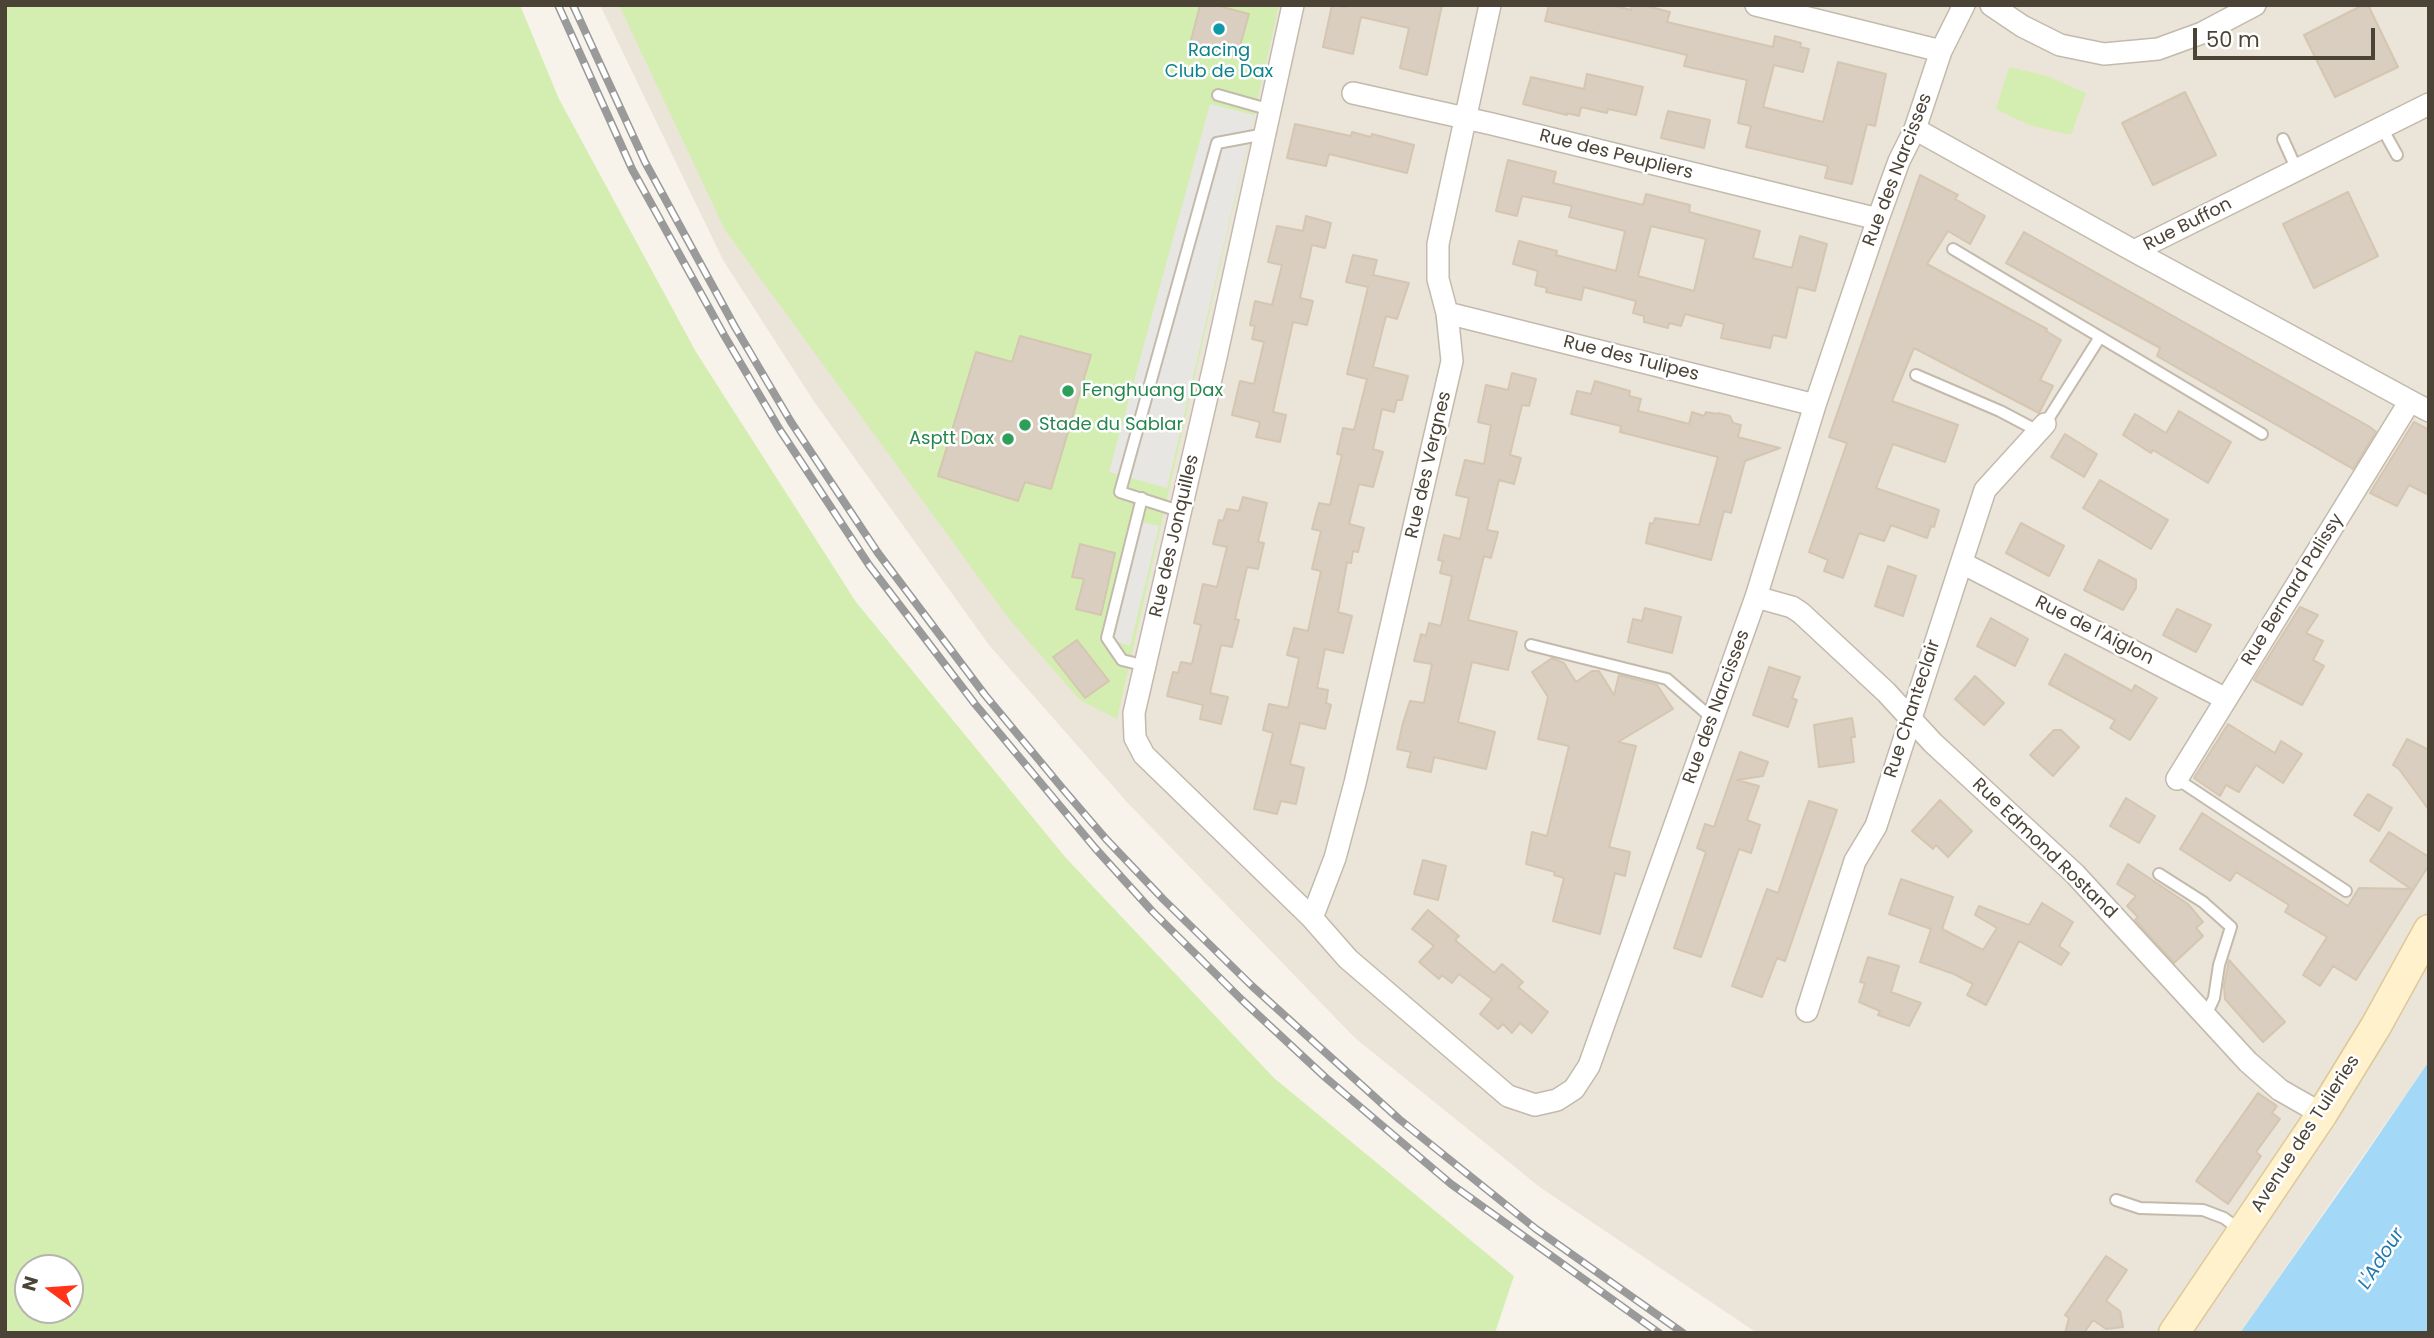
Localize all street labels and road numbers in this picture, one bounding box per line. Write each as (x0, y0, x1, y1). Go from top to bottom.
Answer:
street label: Rue des Narcisses (1859, 90, 1937, 250)
street label: Rue des Peupliers (1537, 125, 1695, 185)
street label: Rue Buffon (2140, 194, 2236, 256)
street label: Rue des Tulipes (1561, 332, 1701, 386)
street label: Rue des Vergnes (1402, 389, 1456, 541)
street label: Rue des Jonquilles (1146, 453, 1204, 619)
street label: Rue Bernard Palissy (2237, 510, 2349, 670)
street label: Rue de l'Aiglon (2031, 592, 2157, 670)
street label: Rue des Narcisses (1679, 627, 1755, 787)
street label: Rue Chanteclair (1880, 637, 1946, 781)
street label: Rue Edmond Rostand (1967, 774, 2121, 924)
street label: Avenue des Tuileries (2247, 1051, 2365, 1217)

